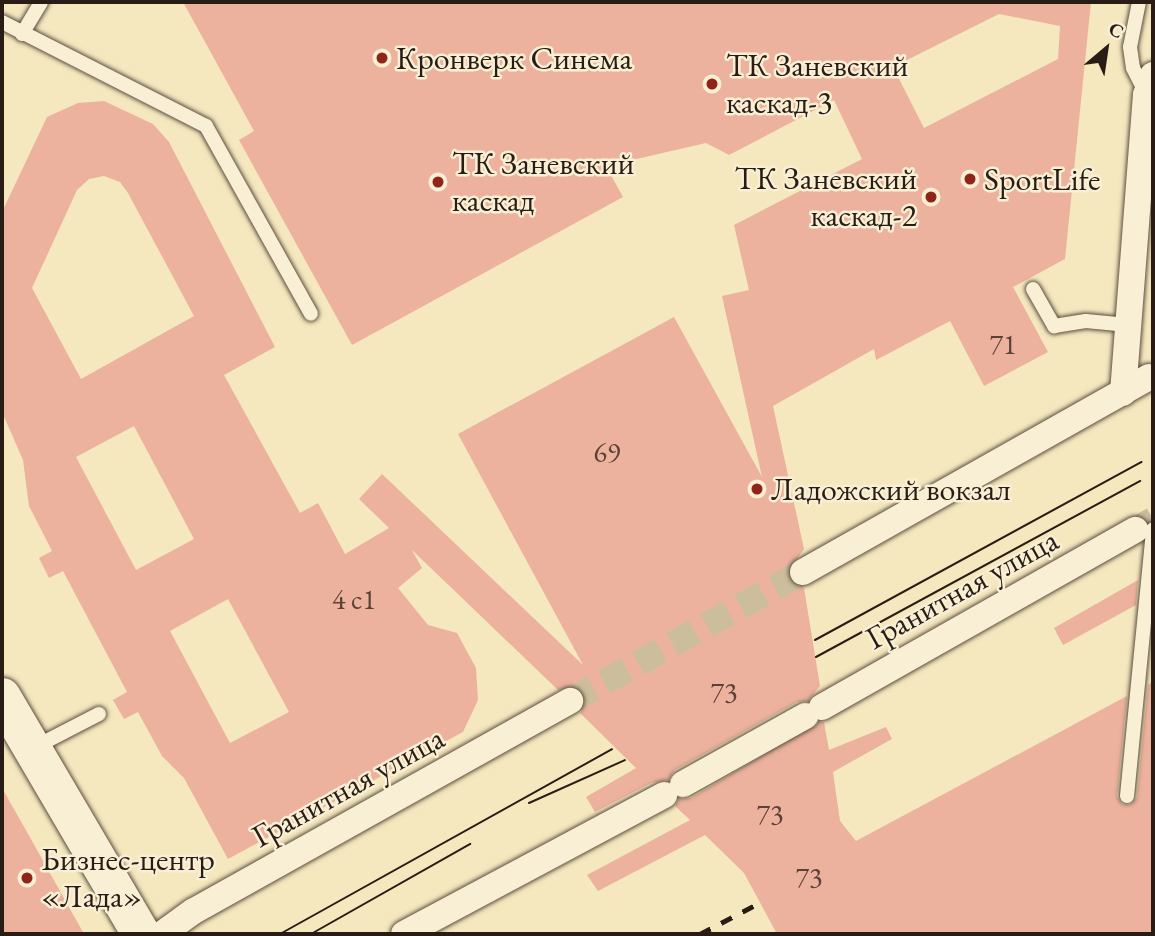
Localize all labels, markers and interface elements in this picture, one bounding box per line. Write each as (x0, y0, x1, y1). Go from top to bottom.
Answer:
north arrow (1071, 14, 1141, 84)
text: С (1104, 16, 1128, 44)
place label: Кронверк Синема (396, 39, 632, 77)
place label: ТК Заневский каскад-3 (726, 47, 908, 122)
marker: Кронверк Синема (374, 50, 390, 66)
marker: ТК Заневский каскад-3 (704, 76, 720, 92)
place label: ТК Заневский каскад (452, 145, 634, 220)
place label: ТК Заневский каскад-2 (735, 160, 917, 235)
place label: SportLife (984, 160, 1100, 198)
marker: SportLife (962, 171, 978, 187)
marker: ТК Заневский каскад (430, 174, 446, 190)
marker: ТК Заневский каскад-2 (923, 189, 939, 205)
house number: 71 (990, 327, 1016, 361)
house number: 69 (594, 435, 620, 469)
place label: Ладожский вокзал (771, 470, 1011, 508)
marker: Ладожский вокзал (749, 481, 765, 497)
street label: Гранитная улица (859, 520, 1065, 658)
house number: 4 с1 (332, 582, 376, 616)
house number: 73 (711, 675, 737, 709)
street label: Гранитная улица (245, 718, 451, 856)
house number: 73 (757, 797, 783, 831)
place label: Бизнес-центр «Лада» (41, 841, 215, 916)
house number: 73 (796, 860, 822, 894)
marker: Бизнес-центр «Лада» (19, 870, 35, 886)

